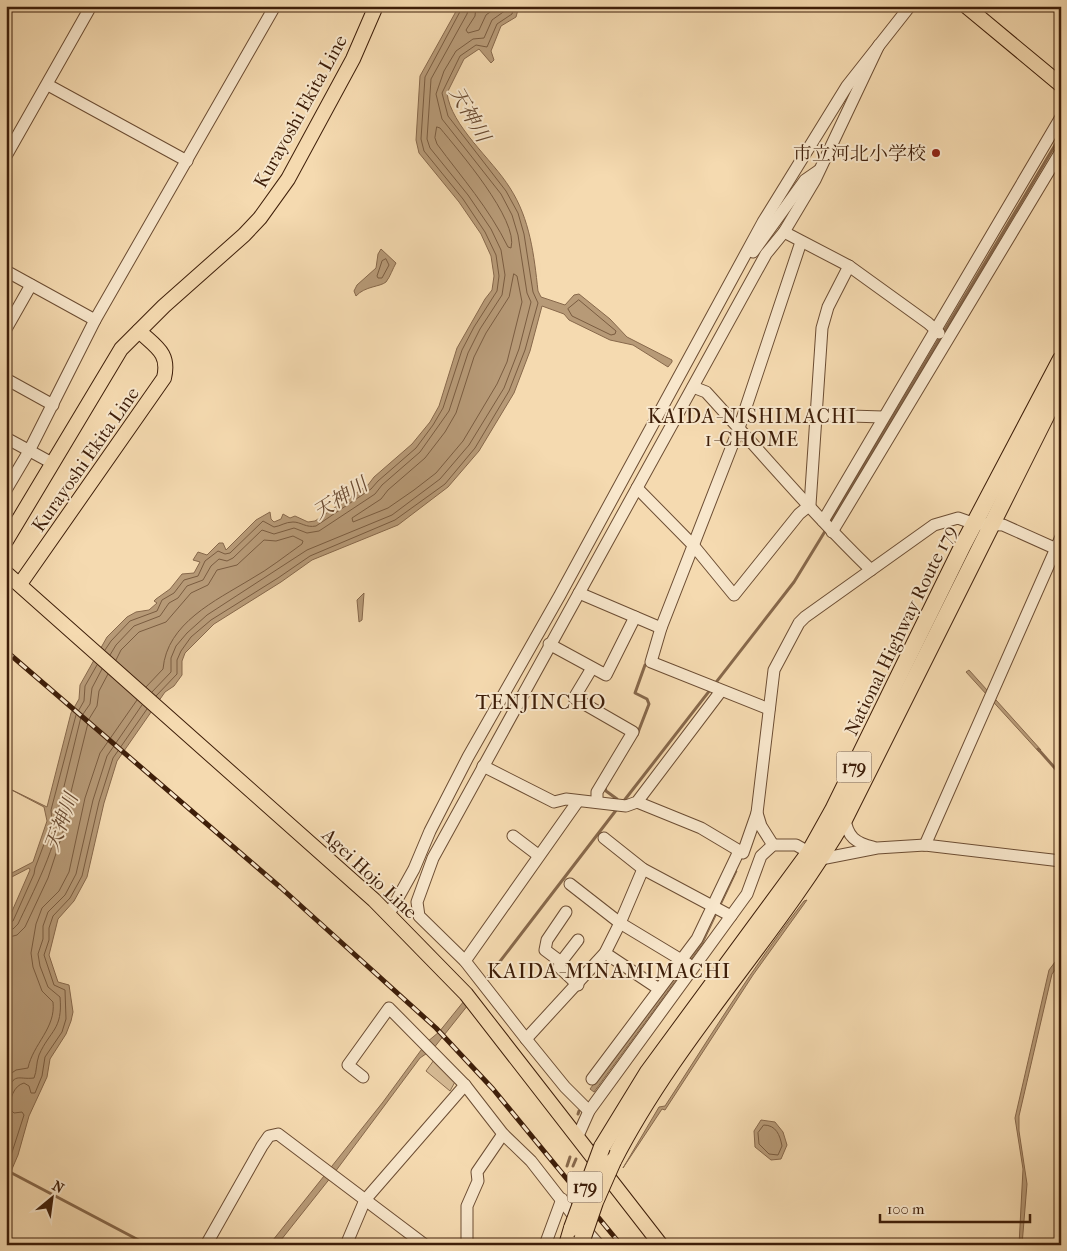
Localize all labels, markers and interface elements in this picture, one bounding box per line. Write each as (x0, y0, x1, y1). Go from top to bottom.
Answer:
street label: Kurayoshi Ekita Line (250, 31, 352, 192)
water label: 天神川 (445, 83, 496, 148)
place label: 市立河北小学校 (793, 143, 926, 165)
marker: 市立河北小学校 (930, 147, 942, 159)
street label: Kurayoshi Ekita Line (28, 383, 144, 536)
district label: KAIDA-NISHIMACHI 1-CHOME (647, 405, 857, 451)
water label: 天神川 (309, 472, 373, 524)
street label: National Highway Route 179 (840, 522, 961, 739)
district label: TENJINCHO (476, 690, 606, 714)
road number: 179 (836, 752, 872, 782)
water label: 天神川 (40, 788, 84, 854)
street label: Agei Hojo Line (317, 823, 421, 923)
district label: KAIDA-MINAMIMACHI (487, 959, 731, 983)
road number: 179 (568, 1172, 602, 1202)
north arrow (28, 1174, 78, 1224)
text: N (49, 1177, 67, 1197)
scale bar (880, 1191, 1030, 1223)
text: 100 m (887, 1200, 925, 1218)

